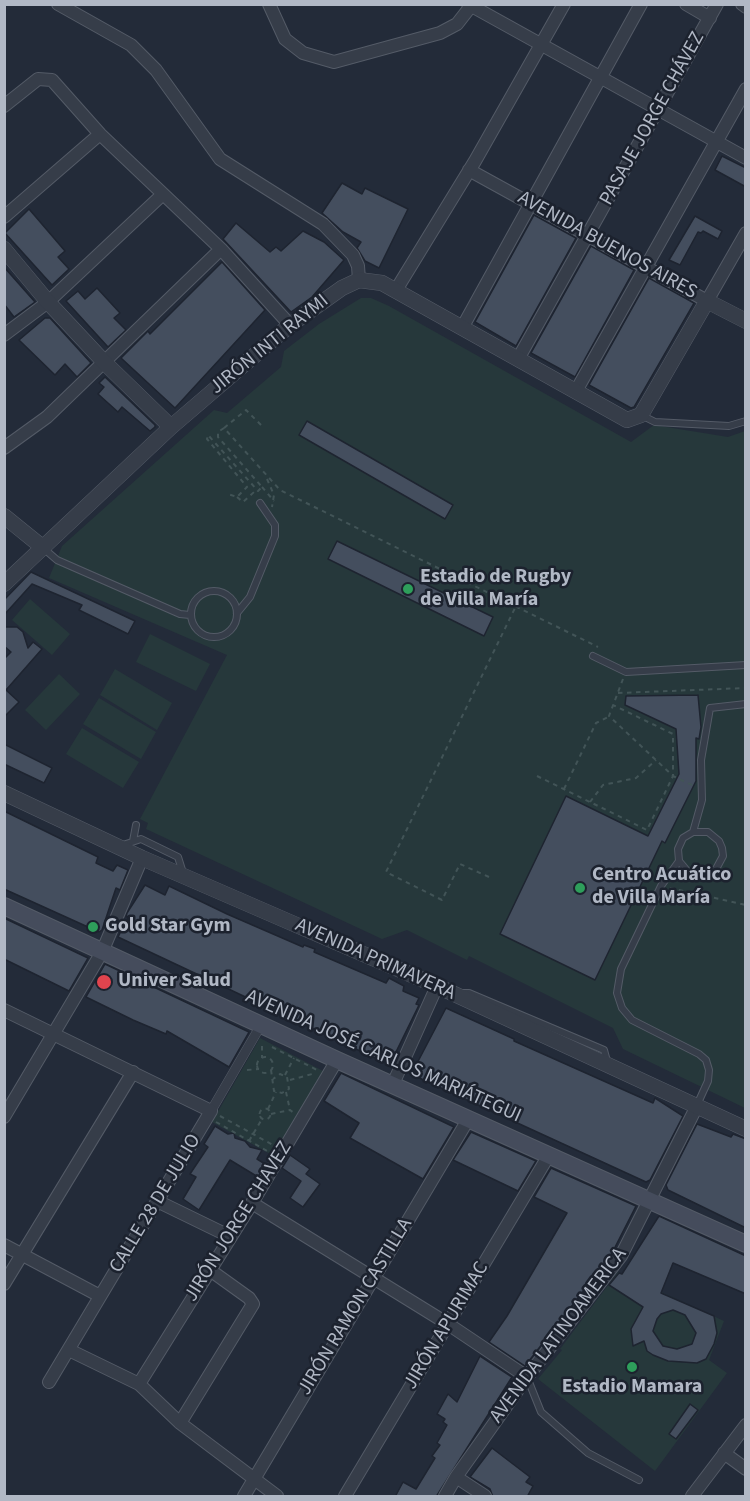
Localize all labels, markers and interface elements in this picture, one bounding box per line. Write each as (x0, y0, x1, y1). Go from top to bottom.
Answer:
street label: PASAJE JORGE CHÁVEZ (595, 28, 711, 210)
street label: AVENIDA BUENOS AIRES (513, 187, 701, 305)
street label: JIRÓN INTI RAYMI (206, 290, 334, 400)
place label: Estadio de Rugby de Villa María (420, 566, 571, 613)
marker: Estadio de Rugby de Villa María (401, 582, 415, 596)
place label: Centro Acuático de Villa María (592, 864, 731, 911)
marker: Centro Acuático de Villa María (573, 881, 587, 895)
street label: AVENIDA PRIMAVERA (291, 914, 459, 1006)
place label: Gold Star Gym (105, 915, 231, 939)
marker: Gold Star Gym (86, 920, 100, 934)
place label: Univer Salud (118, 970, 231, 994)
marker: Univer Salud (95, 973, 113, 991)
street label: AVENIDA JOSÉ CARLOS MARIÁTEGUI (242, 985, 524, 1129)
street label: CALLE 28 DE JULIO (105, 1130, 207, 1278)
street label: JIRÓN JORGE CHAVEZ (180, 1138, 298, 1306)
street label: JIRÓN RAMON CASTILLA (294, 1214, 418, 1400)
street label: AVENIDA LATINOAMERICA (485, 1244, 633, 1428)
street label: JIRÓN APURIMAC (399, 1258, 495, 1394)
marker: Estadio Mamara (625, 1360, 639, 1374)
place label: Estadio Mamara (562, 1376, 702, 1400)

